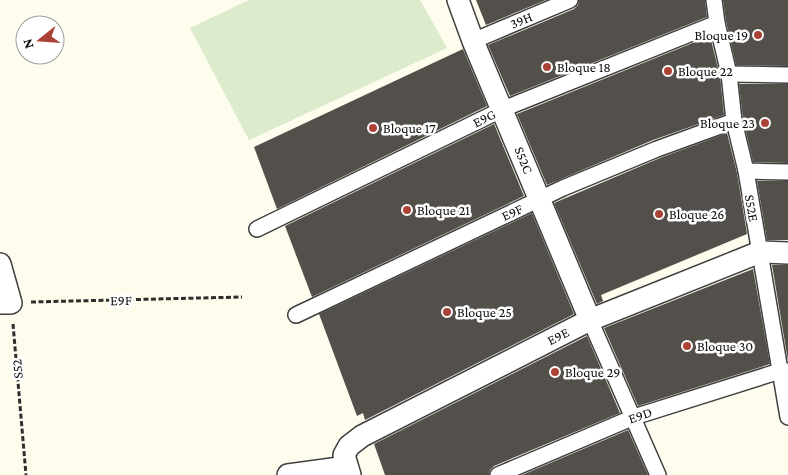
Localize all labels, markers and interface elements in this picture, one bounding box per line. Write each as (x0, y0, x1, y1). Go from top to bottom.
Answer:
street label: 39H (507, 8, 535, 32)
north arrow (15, 15, 65, 65)
place label: Bloque 19 (695, 27, 748, 43)
marker: Bloque 19 (752, 29, 764, 41)
text: N (18, 36, 37, 51)
place label: Bloque 18 (557, 59, 611, 75)
marker: Bloque 18 (541, 61, 553, 73)
place label: Bloque 22 (678, 63, 733, 79)
marker: Bloque 22 (662, 65, 674, 77)
street label: E9G (470, 106, 498, 130)
place label: Bloque 23 (700, 115, 755, 131)
marker: Bloque 23 (759, 117, 771, 129)
place label: Bloque 17 (383, 120, 436, 136)
marker: Bloque 17 (367, 122, 379, 134)
street label: S52C (511, 144, 537, 176)
street label: S52E (742, 193, 762, 223)
street label: E9F (499, 200, 525, 224)
place label: Bloque 21 (417, 202, 470, 218)
marker: Bloque 21 (401, 204, 413, 216)
place label: Bloque 26 (669, 206, 724, 222)
marker: Bloque 26 (653, 208, 665, 220)
street label: E9F (110, 292, 132, 308)
place label: Bloque 25 (457, 304, 512, 320)
marker: Bloque 25 (441, 306, 453, 318)
street label: E9E (544, 324, 572, 348)
place label: Bloque 30 (697, 338, 753, 354)
marker: Bloque 30 (681, 340, 693, 352)
street label: S52 (8, 358, 26, 379)
place label: Bloque 29 (565, 364, 620, 380)
marker: Bloque 29 (549, 366, 561, 378)
street label: E9D (626, 404, 654, 426)

